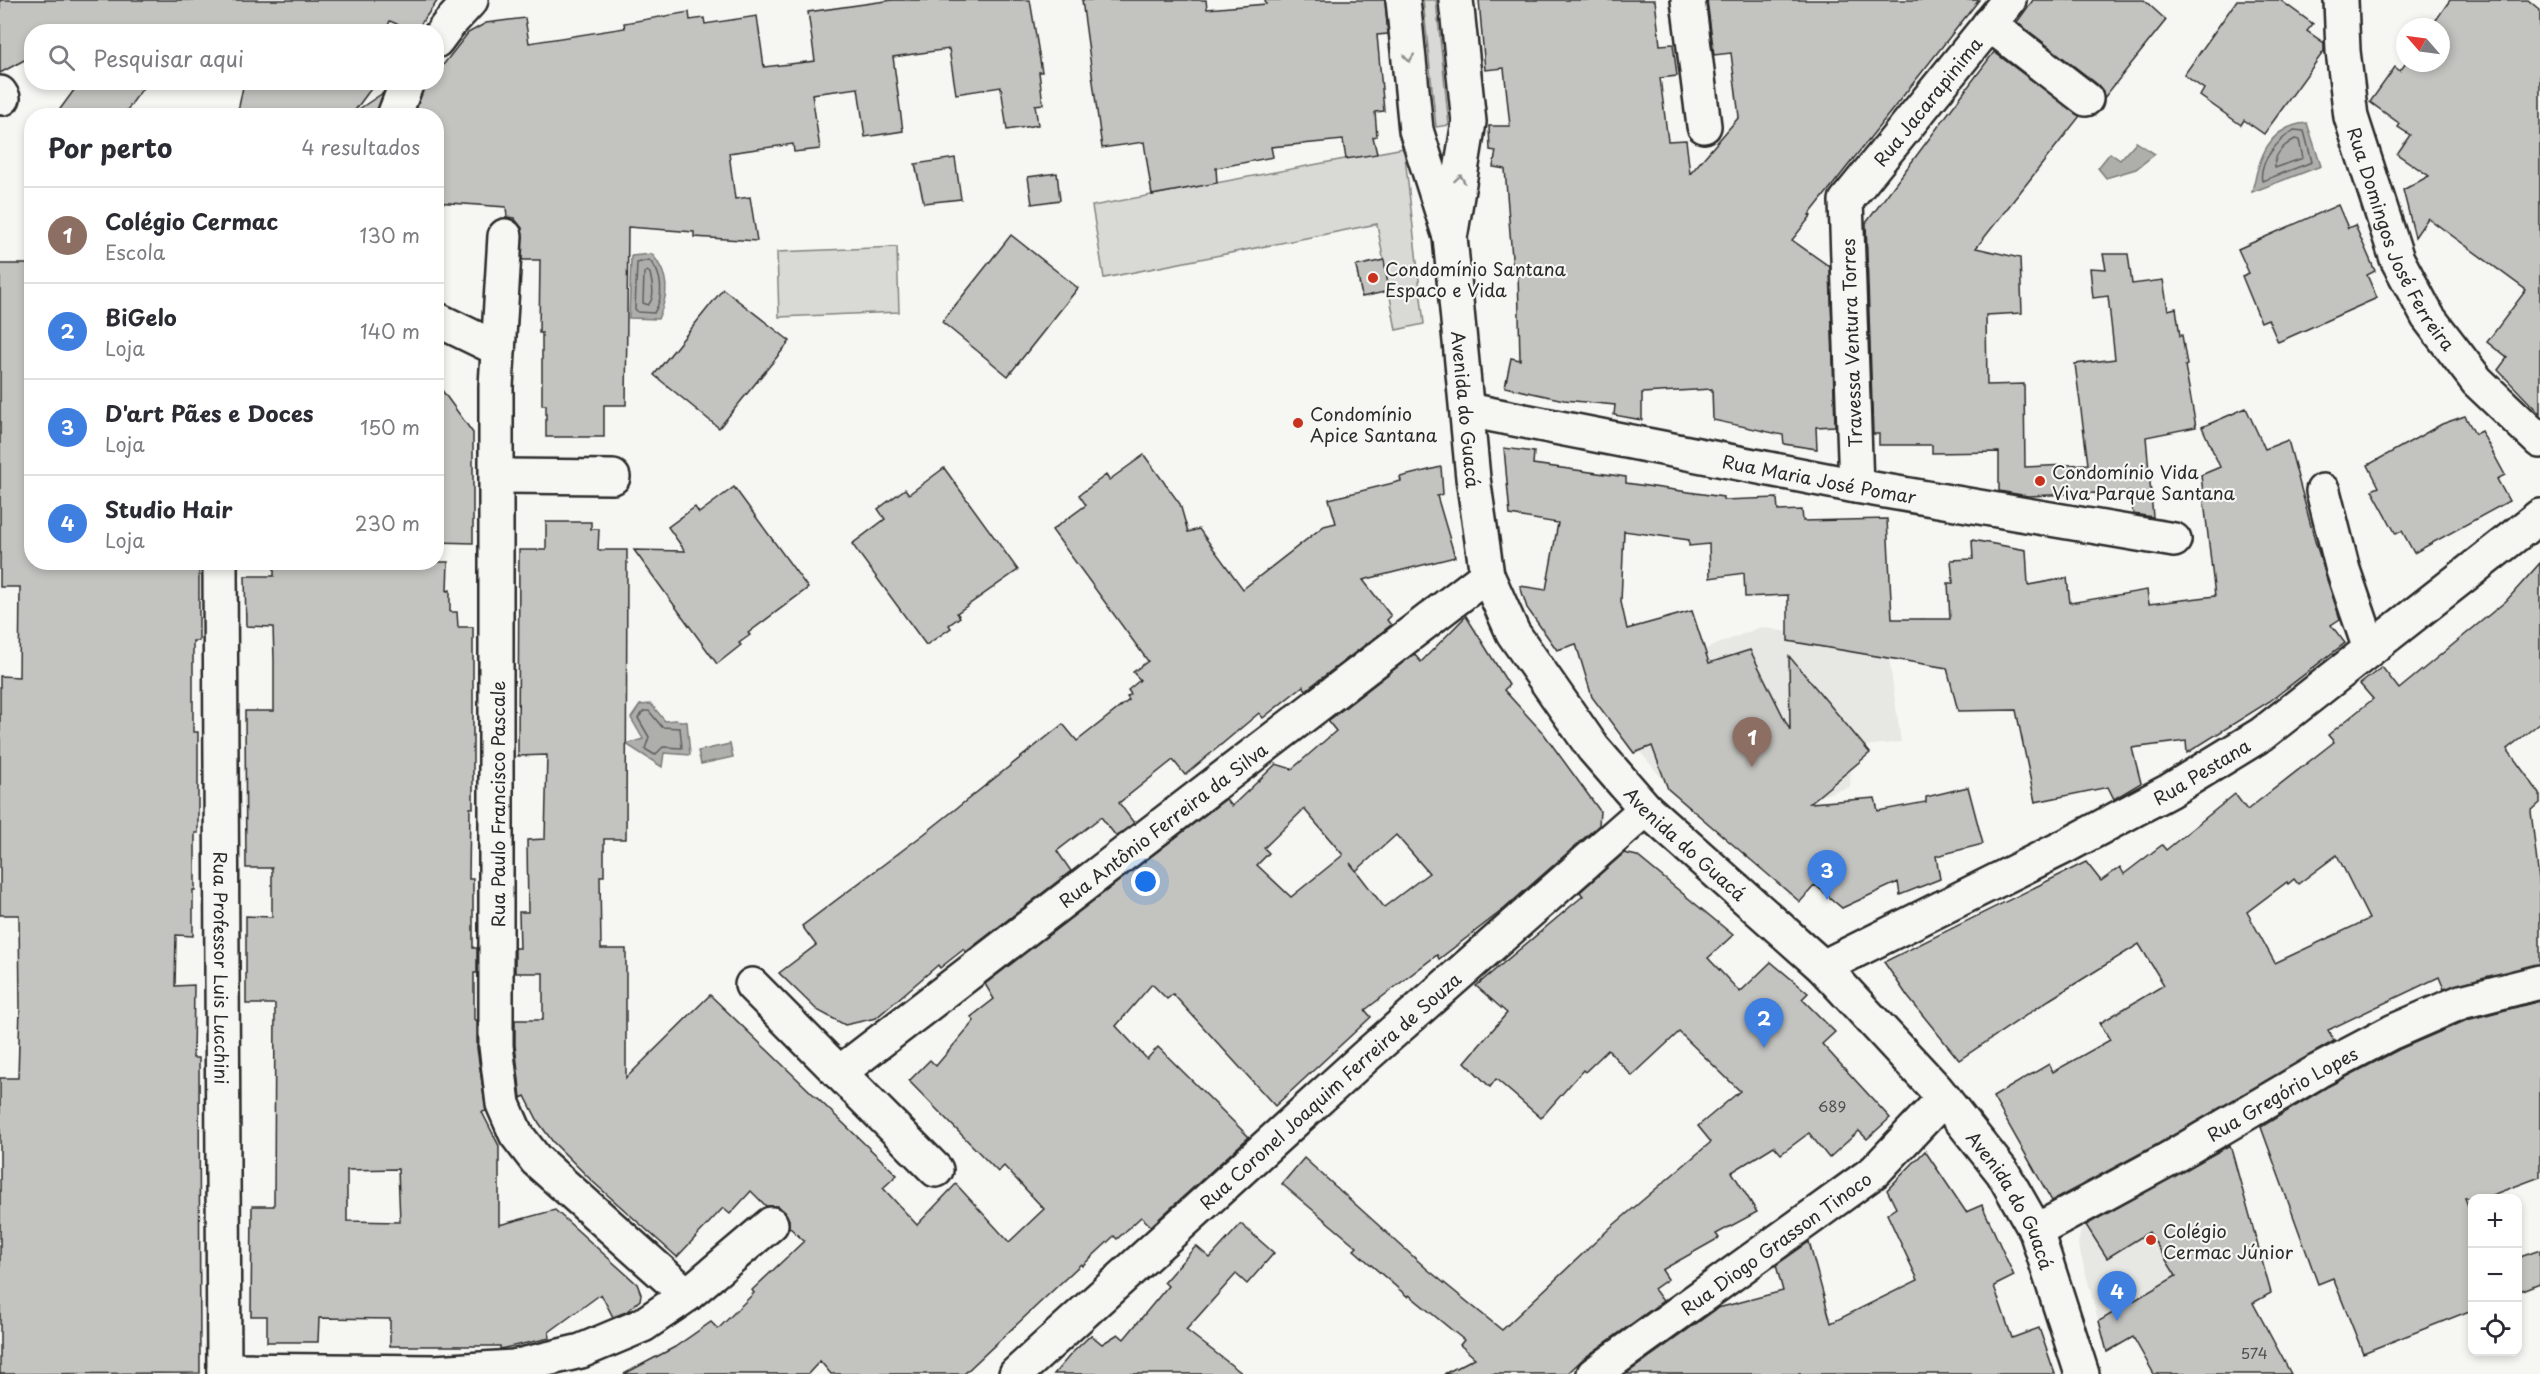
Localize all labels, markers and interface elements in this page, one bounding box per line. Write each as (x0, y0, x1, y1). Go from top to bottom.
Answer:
north arrow (2396, 18, 2450, 72)
search box (24, 24, 444, 90)
street label: Rua Jacarapinima (1866, 30, 1988, 171)
icon: search (45, 41, 78, 74)
text: Pesquisar aqui (93, 41, 244, 74)
one-way arrow (1402, 54, 1415, 63)
street label: Rua Domingos José Ferreira (2342, 123, 2462, 356)
text: Por perto (48, 128, 172, 167)
text: 4 resultados (302, 132, 420, 162)
one-way arrow (1453, 175, 1465, 184)
text: Colégio Cermac (105, 204, 278, 237)
text: 1 (63, 220, 72, 250)
text: 130 m (360, 220, 420, 250)
text: Escola (105, 237, 165, 267)
street label: Travessa Ventura Torres (1834, 238, 1868, 448)
place label: Condomínio Santana Espaco e Vida (1385, 255, 1566, 303)
marker: Condomínio Santana Espaco e Vida (1366, 271, 1380, 285)
text: BiGelo (105, 300, 177, 333)
text: 2 (60, 316, 75, 346)
text: 140 m (360, 316, 420, 346)
street label: Avenida do Guacá (1446, 330, 1488, 490)
text: Loja (105, 333, 145, 363)
text: D'art Pães e Doces (105, 396, 314, 429)
place label: Condomínio Apice Santana (1310, 400, 1438, 448)
text: 3 (61, 412, 74, 442)
text: 150 m (360, 412, 420, 442)
marker: Condomínio Apice Santana (1291, 416, 1305, 430)
text: Loja (105, 429, 145, 459)
street label: Rua Maria José Pomar (1720, 447, 1919, 510)
place label: Condomínio Vida Viva Parque Santana (2052, 458, 2236, 506)
marker: Condomínio Vida Viva Parque Santana (2033, 474, 2047, 488)
text: Studio Hair (105, 492, 232, 525)
text: 4 (61, 508, 74, 538)
text: 230 m (355, 508, 420, 538)
text: Loja (105, 525, 145, 555)
street label: Rua Paulo Francisco Pascale (484, 681, 511, 927)
pin: 1 (1732, 718, 1772, 767)
street label: Rua Pestana (2148, 731, 2255, 811)
street label: Rua Antônio Ferreira da Silva (1052, 735, 1273, 913)
street label: Avenida do Guacá (1619, 780, 1753, 907)
pin: 3 (1808, 850, 1846, 900)
street label: Rua Professor Luis Lucchini (208, 851, 236, 1085)
your location (1131, 867, 1160, 896)
street label: Rua Coronel Joaquim Ferreira de Souza (1193, 965, 1467, 1215)
pin: 2 (1744, 998, 1784, 1048)
street label: Rua Gregório Lopes (2201, 1039, 2362, 1147)
house number: 689 (1818, 1094, 1846, 1117)
street label: Avenida do Guacá (1961, 1125, 2061, 1273)
street label: Rua Diogo Grasson Tinoco (1674, 1165, 1877, 1321)
map controls (2468, 1194, 2522, 1356)
button: + (2468, 1194, 2522, 1248)
place label: Colégio Cermac Júnior (2163, 1217, 2294, 1265)
marker: Colégio Cermac Júnior (2144, 1233, 2158, 1247)
button: − (2468, 1248, 2522, 1302)
pin: 4 (2098, 1272, 2136, 1321)
button: locate (2468, 1302, 2522, 1356)
house number: 574 (2240, 1341, 2268, 1364)

